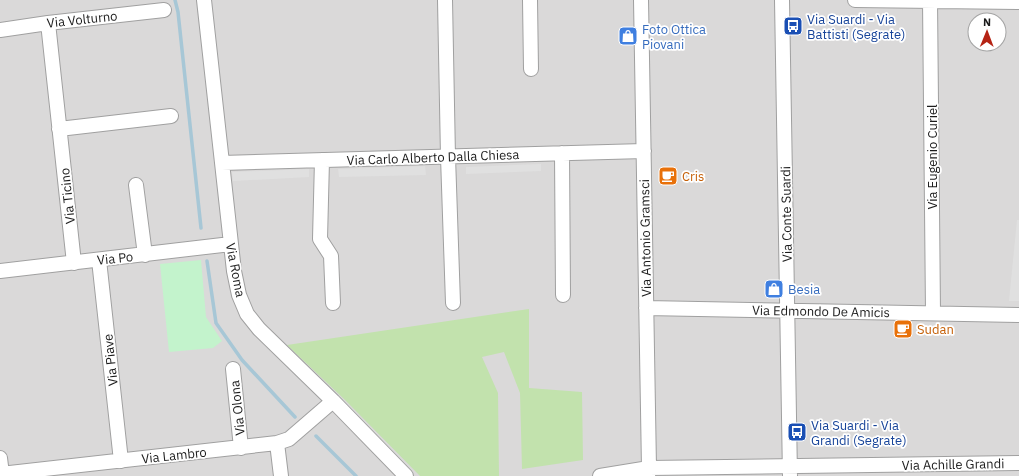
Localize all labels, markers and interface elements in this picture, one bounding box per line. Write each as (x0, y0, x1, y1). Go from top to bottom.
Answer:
street label: Via Volturno (46, 7, 118, 32)
place label: Via Suardi - Via Battisti (Segrate) (807, 11, 905, 43)
north arrow (967, 12, 1007, 52)
bus stop icon: Via Suardi - Via Battisti (Segrate) (782, 15, 804, 37)
text: N (983, 15, 991, 29)
place label: Foto Ottica Piovani (642, 21, 706, 53)
shop icon: Foto Ottica Piovani (617, 25, 639, 47)
street label: Via Eugenio Curiel (924, 104, 941, 210)
street label: Via Carlo Alberto Dalla Chiesa (346, 146, 520, 169)
cafe icon: Cris (657, 165, 679, 187)
street label: Via Conte Suardi (777, 166, 796, 262)
street label: Via Ticino (56, 167, 79, 225)
place label: Cris (682, 168, 704, 185)
street label: Via Antonio Gramsci (636, 179, 655, 297)
street label: Via Roma (222, 242, 249, 299)
street label: Via Po (96, 248, 134, 269)
shop icon: Besia (763, 278, 785, 300)
place label: Besia (788, 281, 820, 298)
street label: Via Edmondo De Amicis (752, 302, 890, 321)
cafe icon: Sudan (892, 318, 914, 340)
place label: Sudan (917, 321, 954, 338)
street label: Via Piave (99, 333, 122, 387)
street label: Via Olona (226, 379, 249, 436)
place label: Via Suardi - Via Grandi (Segrate) (811, 417, 907, 449)
bus stop icon: Via Suardi - Via Grandi (Segrate) (786, 421, 808, 443)
street label: Via Lambro (141, 444, 208, 467)
street label: Via Achille Grandi (901, 455, 1005, 474)

